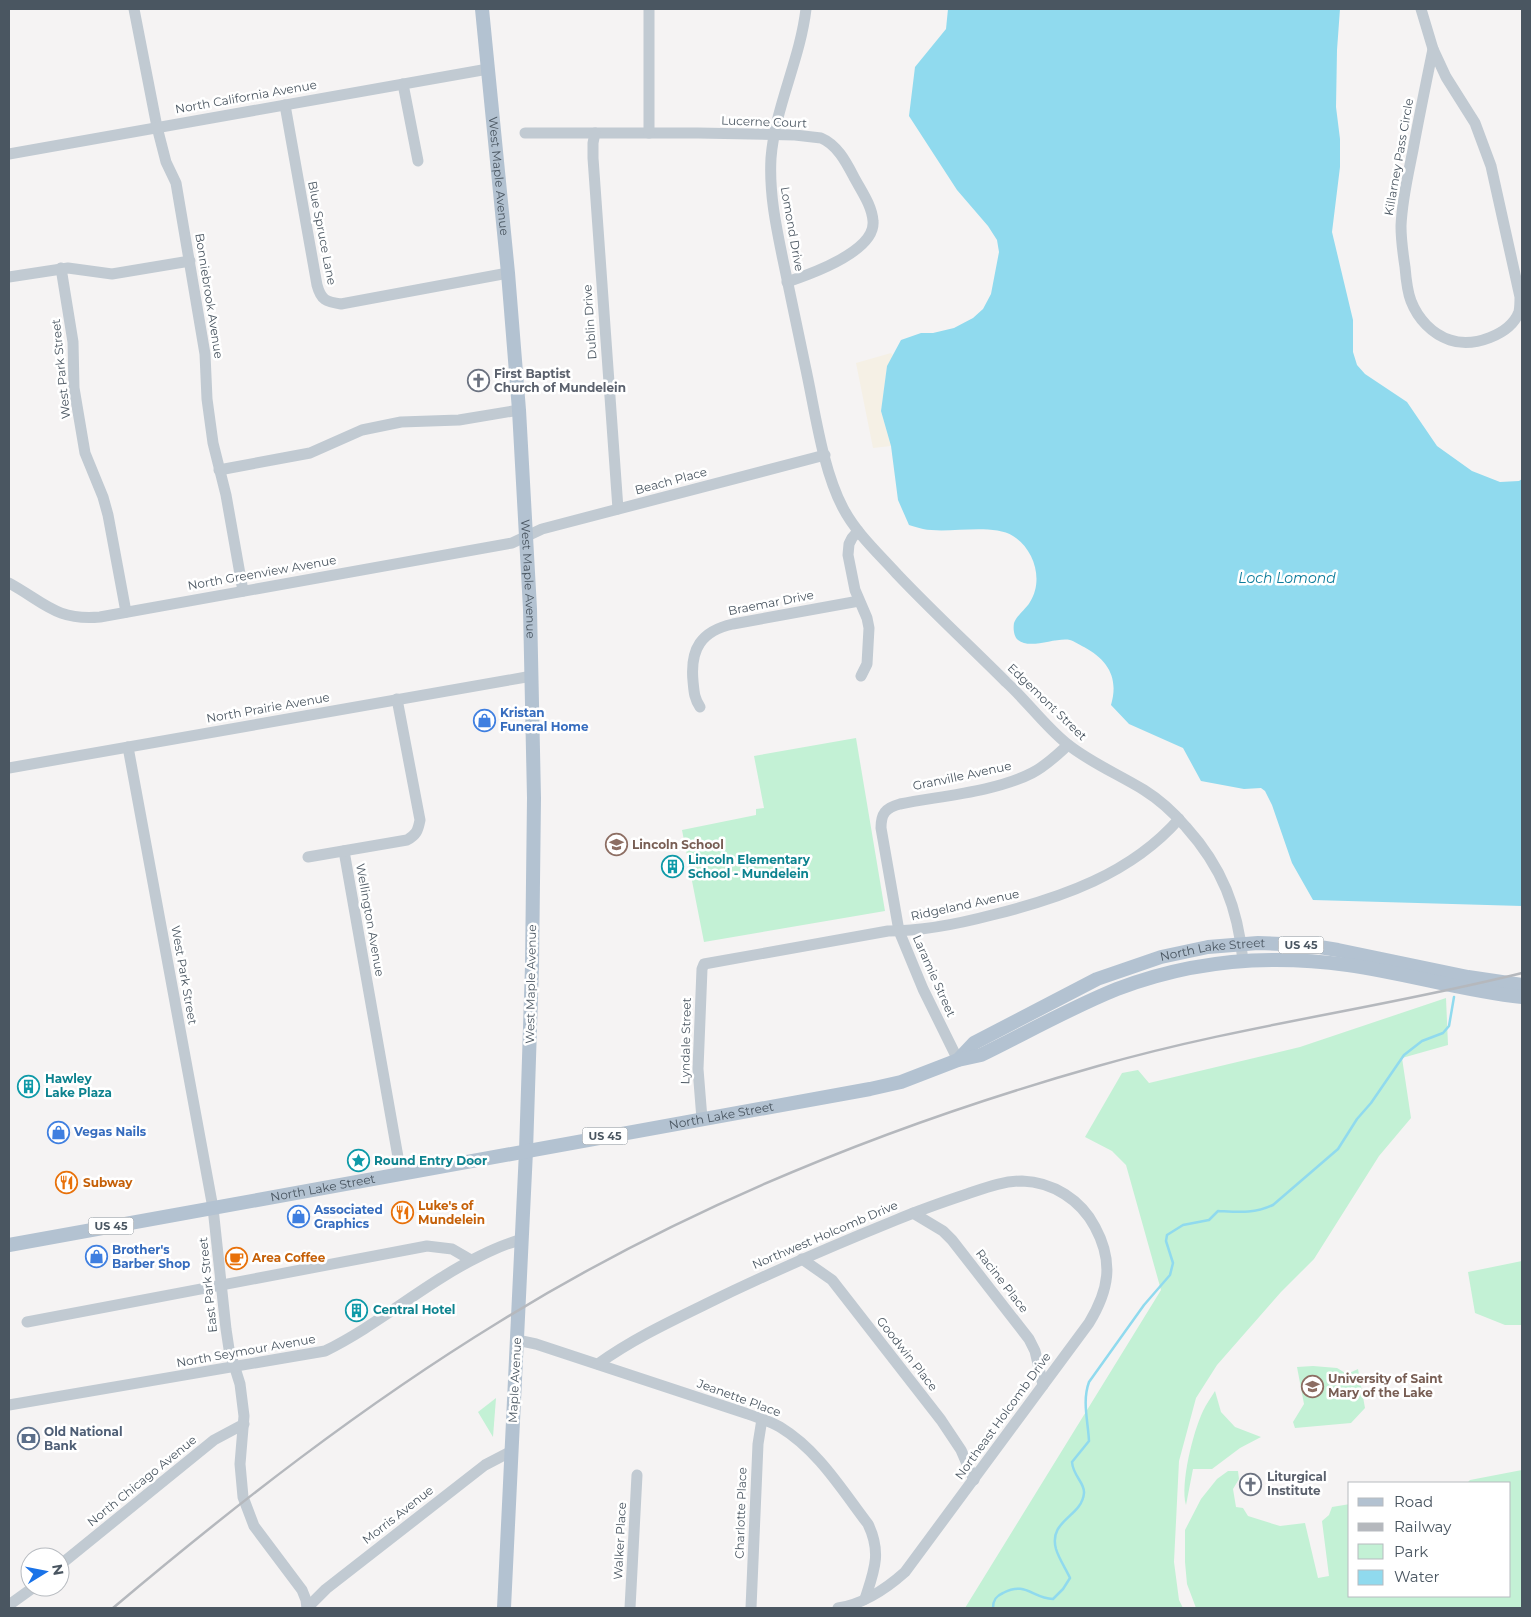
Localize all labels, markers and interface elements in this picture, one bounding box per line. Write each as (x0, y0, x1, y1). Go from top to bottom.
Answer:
street label: North California Avenue (174, 77, 318, 116)
street label: Killarney Pass Circle (1381, 97, 1416, 217)
street label: Lucerne Court (721, 113, 807, 130)
street label: West Maple Avenue (486, 116, 512, 236)
street label: Blue Spruce Lane (305, 180, 340, 286)
street label: Lomond Drive (778, 185, 807, 272)
street label: Bonniebrook Avenue (192, 232, 227, 360)
street label: Dublin Drive (579, 284, 600, 360)
street label: West Park Street (48, 318, 73, 420)
place label: First Baptist Church of Mundelein (494, 366, 626, 395)
church icon: First Baptist Church of Mundelein (466, 369, 490, 393)
street label: Beach Place (633, 464, 709, 497)
street label: West Maple Avenue (518, 519, 539, 639)
street label: North Greenview Avenue (186, 552, 337, 593)
water label: Loch Lomond (1238, 569, 1336, 587)
street label: Braemar Drive (727, 587, 815, 618)
street label: Edgemont Street (1005, 660, 1090, 743)
street label: North Prairie Avenue (205, 689, 331, 726)
place label: Kristan Funeral Home (500, 705, 589, 734)
shop icon: Kristan Funeral Home (472, 708, 496, 732)
street label: Granville Avenue (911, 758, 1013, 793)
school or university icon: Lincoln School (604, 833, 628, 857)
place label: Lincoln School (632, 837, 724, 852)
place label: Lincoln Elementary School - Mundelein (688, 852, 811, 881)
building icon: Lincoln Elementary School - Mundelein (660, 855, 684, 879)
street label: Wellington Avenue (353, 862, 388, 978)
street label: Ridgeland Avenue (909, 886, 1020, 923)
street label: West Park Street (168, 924, 201, 1026)
street label: West Maple Avenue (522, 924, 539, 1044)
street label: Laramie Street (910, 932, 959, 1019)
street label: North Lake Street (1159, 935, 1266, 964)
road number: US 45 (1278, 936, 1324, 954)
street label: Lyndale Street (677, 997, 694, 1085)
place label: Hawley Lake Plaza (45, 1071, 112, 1100)
building icon: Hawley Lake Plaza (17, 1074, 41, 1098)
street label: North Lake Street (668, 1099, 775, 1132)
shop icon: Vegas Nails (46, 1120, 70, 1144)
place label: Vegas Nails (73, 1124, 147, 1139)
road number: US 45 (582, 1128, 628, 1144)
place icon: Round Entry Door (346, 1149, 370, 1173)
place label: Round Entry Door (374, 1153, 487, 1168)
restaurant icon: Subway (55, 1171, 79, 1195)
street label: North Lake Street (269, 1171, 377, 1204)
place label: Subway (83, 1175, 133, 1190)
street label: Northwest Holcomb Drive (750, 1197, 900, 1272)
place label: Luke's of Mundelein (418, 1198, 485, 1227)
restaurant icon: Luke's of Mundelein (390, 1201, 414, 1225)
place label: Associated Graphics (313, 1202, 383, 1231)
shop icon: Associated Graphics (286, 1205, 310, 1229)
road number: US 45 (88, 1218, 134, 1234)
street label: East Park Street (195, 1237, 220, 1333)
place label: Brother's Barber Shop (112, 1242, 190, 1271)
shop icon: Brother's Barber Shop (84, 1245, 108, 1269)
cafe icon: Area Coffee (224, 1246, 248, 1270)
street label: Racine Place (973, 1246, 1032, 1316)
place label: Area Coffee (251, 1250, 326, 1265)
building icon: Central Hotel (345, 1298, 369, 1322)
place label: Central Hotel (373, 1302, 455, 1317)
street label: Goodwin Place (874, 1313, 941, 1394)
street label: North Seymour Avenue (175, 1331, 317, 1370)
street label: Maple Avenue (505, 1337, 524, 1423)
street label: Northeast Holcomb Drive (951, 1349, 1054, 1482)
place label: University of Saint Mary of the Lake (1328, 1371, 1443, 1400)
school or university icon: University of Saint Mary of the Lake (1300, 1374, 1324, 1398)
street label: Jeanette Place (694, 1375, 783, 1420)
place label: Old National Bank (44, 1424, 123, 1453)
bank icon: Old National Bank (16, 1427, 40, 1451)
street label: North Chicago Avenue (84, 1432, 199, 1529)
street label: Charlotte Place (731, 1467, 750, 1559)
place label: Liturgical Institute (1267, 1469, 1327, 1498)
church icon: Liturgical Institute (1239, 1472, 1263, 1496)
street label: Morris Avenue (359, 1482, 436, 1547)
legend (1348, 1482, 1511, 1597)
text: Road (1394, 1492, 1433, 1511)
street label: Walker Place (610, 1502, 629, 1580)
text: Railway (1394, 1517, 1452, 1536)
text: Park (1394, 1542, 1428, 1561)
north arrow (20, 1547, 70, 1597)
text: N (48, 1563, 68, 1577)
text: Water (1394, 1567, 1440, 1586)

